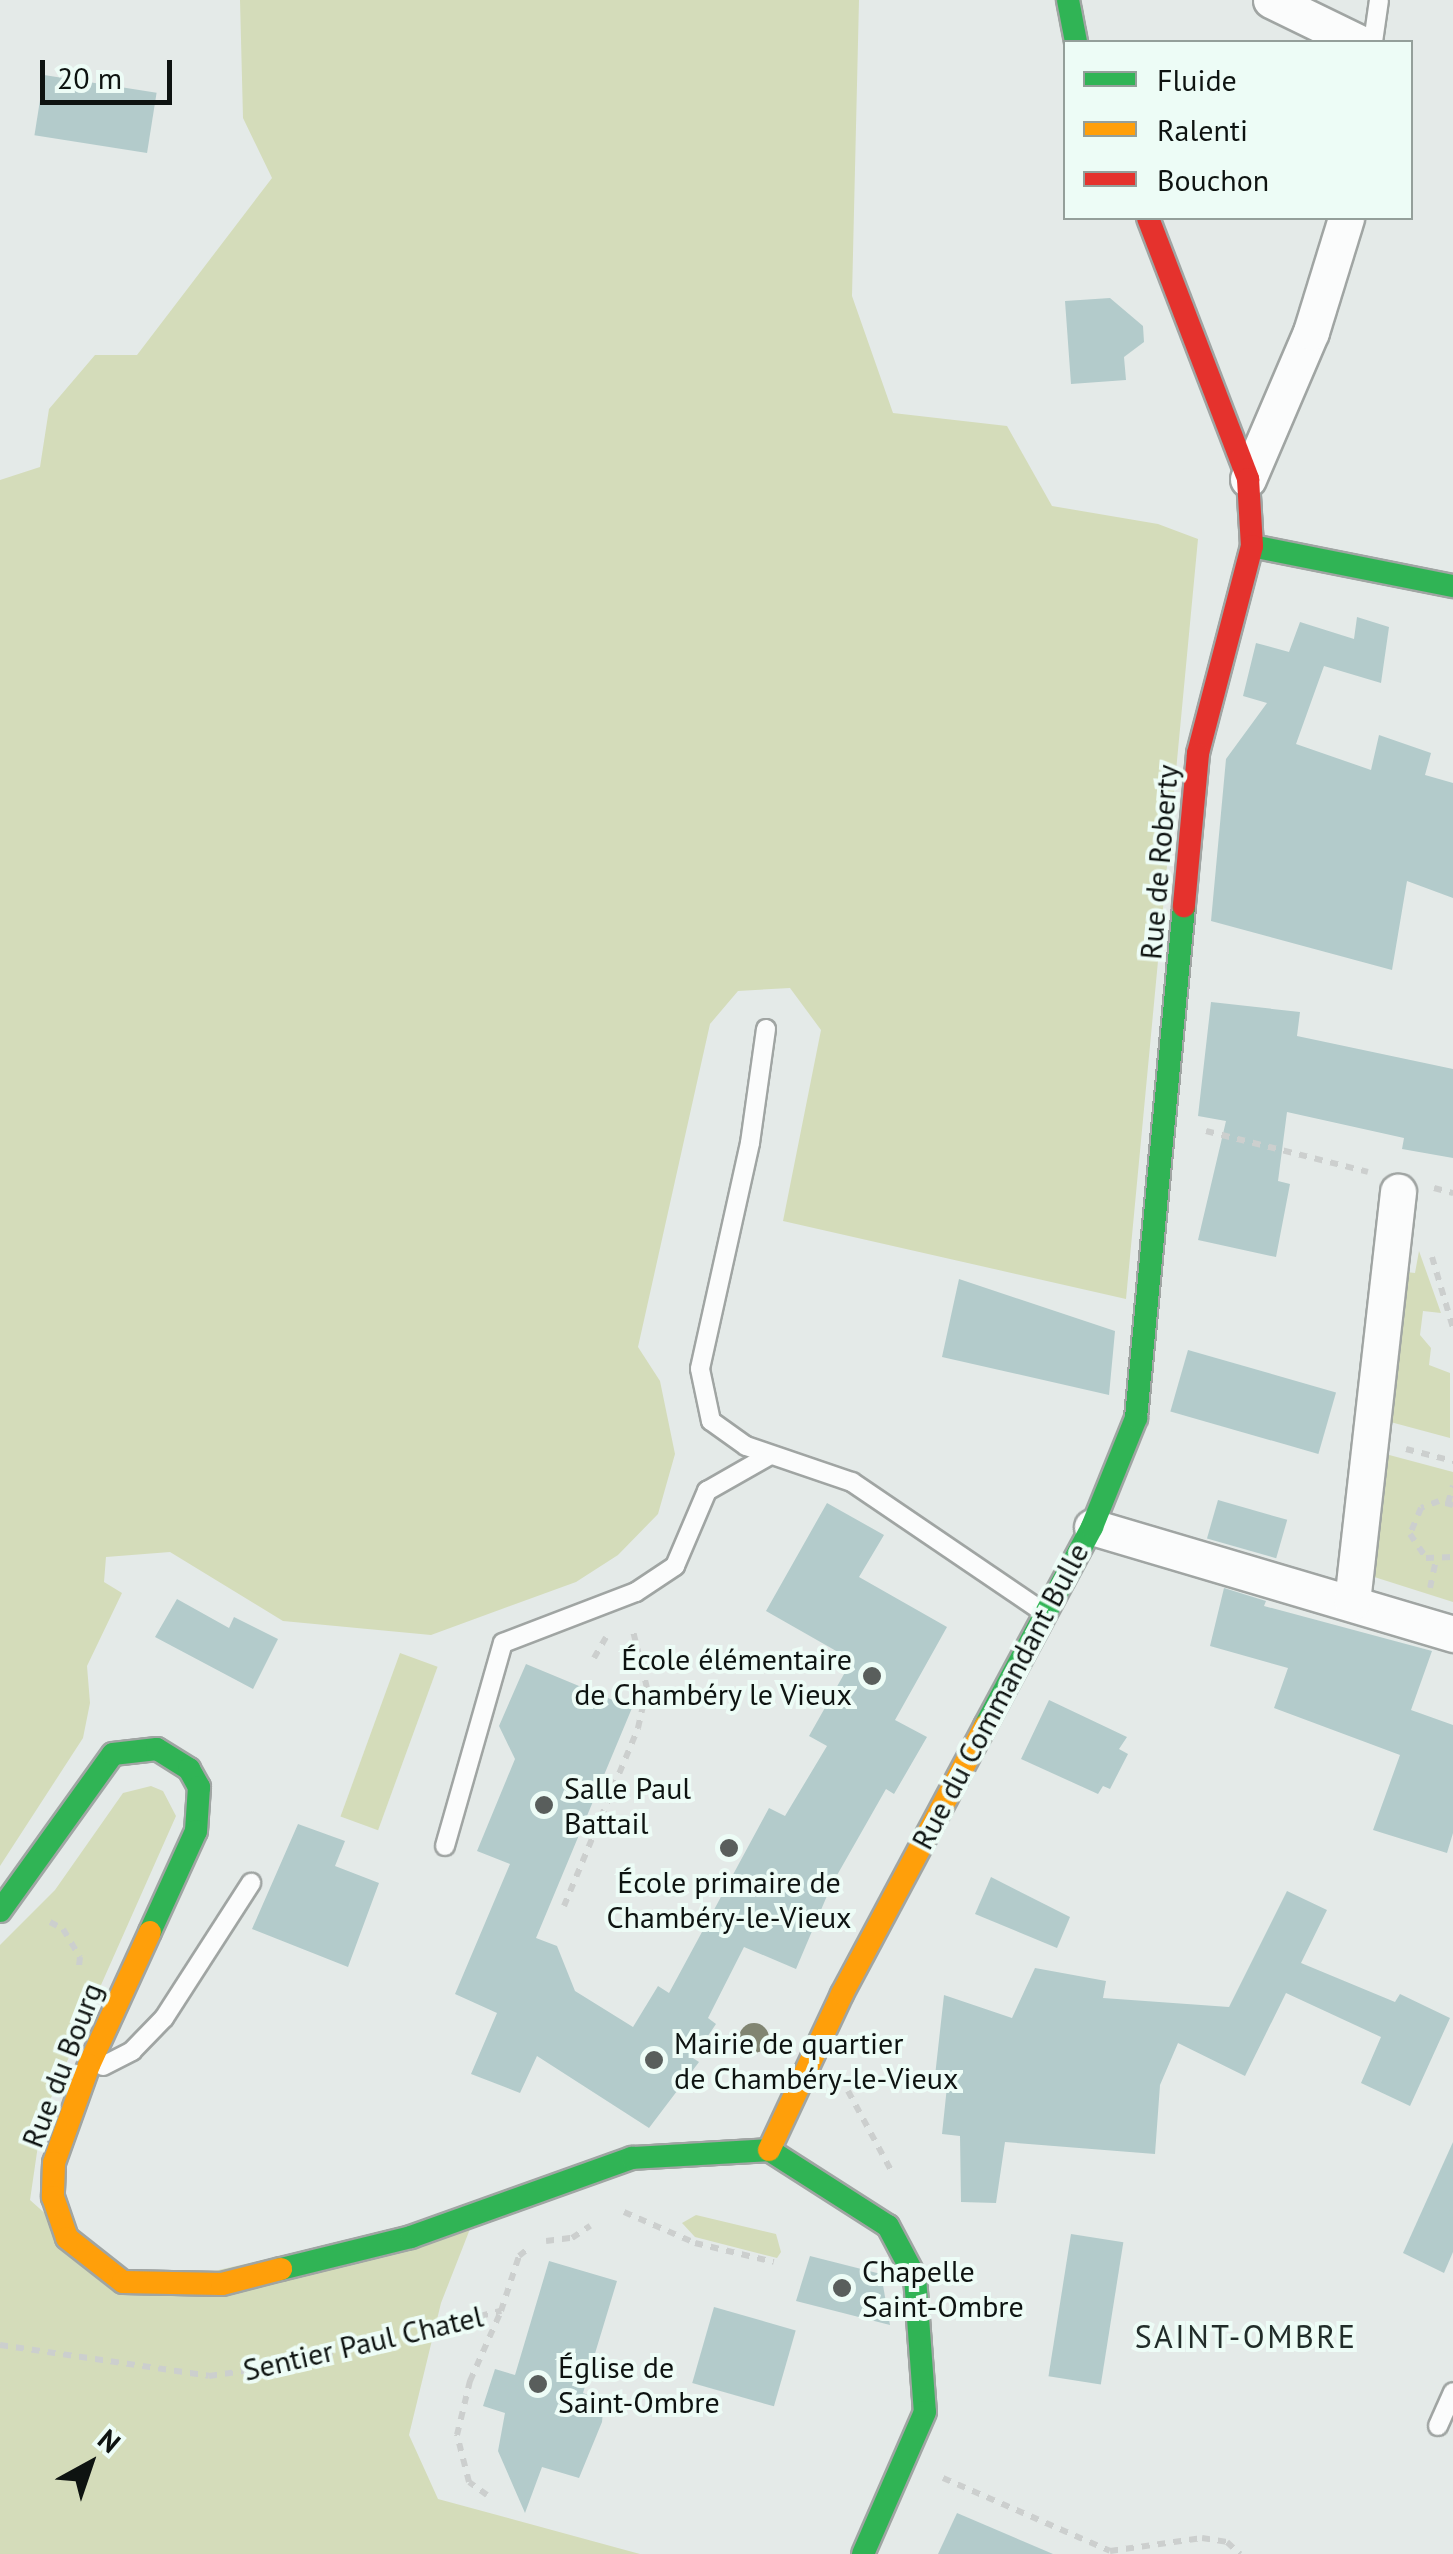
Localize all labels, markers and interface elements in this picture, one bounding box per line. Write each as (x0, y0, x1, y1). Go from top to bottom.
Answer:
scale bar (45, 40, 178, 102)
legend (1063, 40, 1413, 220)
text: 20 m (57, 58, 122, 97)
text: Fluide (1157, 60, 1237, 99)
text: Ralenti (1157, 110, 1248, 149)
text: Bouchon (1157, 160, 1269, 199)
street label: Rue de Roberty (1133, 763, 1185, 961)
street label: Rue du Commandant Bulle (904, 1537, 1096, 1855)
place label: École élémentaire de Chambéry le Vieux (572, 1641, 852, 1712)
marker: École élémentaire de Chambéry le Vieux (861, 1665, 883, 1687)
place label: Salle Paul Battail (564, 1770, 691, 1840)
marker: Salle Paul Battail (533, 1794, 555, 1816)
marker: École primaire de Chambéry-le-Vieux (718, 1837, 740, 1859)
place label: École primaire de Chambéry-le-Vieux (606, 1864, 852, 1934)
street label: Rue du Bourg (14, 1978, 110, 2152)
place label: Mairie de quartier de Chambéry-le-Vieux (674, 2025, 958, 2096)
marker: Mairie de quartier de Chambéry-le-Vieux (643, 2049, 665, 2071)
place label: Chapelle Saint-Ombre (862, 2253, 1024, 2324)
marker: Chapelle Saint-Ombre (831, 2277, 853, 2299)
street label: Sentier Paul Chatel (240, 2298, 486, 2388)
district label: SAINT-OMBRE (1135, 2317, 1357, 2355)
place label: Église de Saint-Ombre (558, 2349, 720, 2420)
marker: Église de Saint-Ombre (527, 2373, 549, 2395)
north arrow (40, 2414, 140, 2514)
text: N (91, 2421, 129, 2461)

